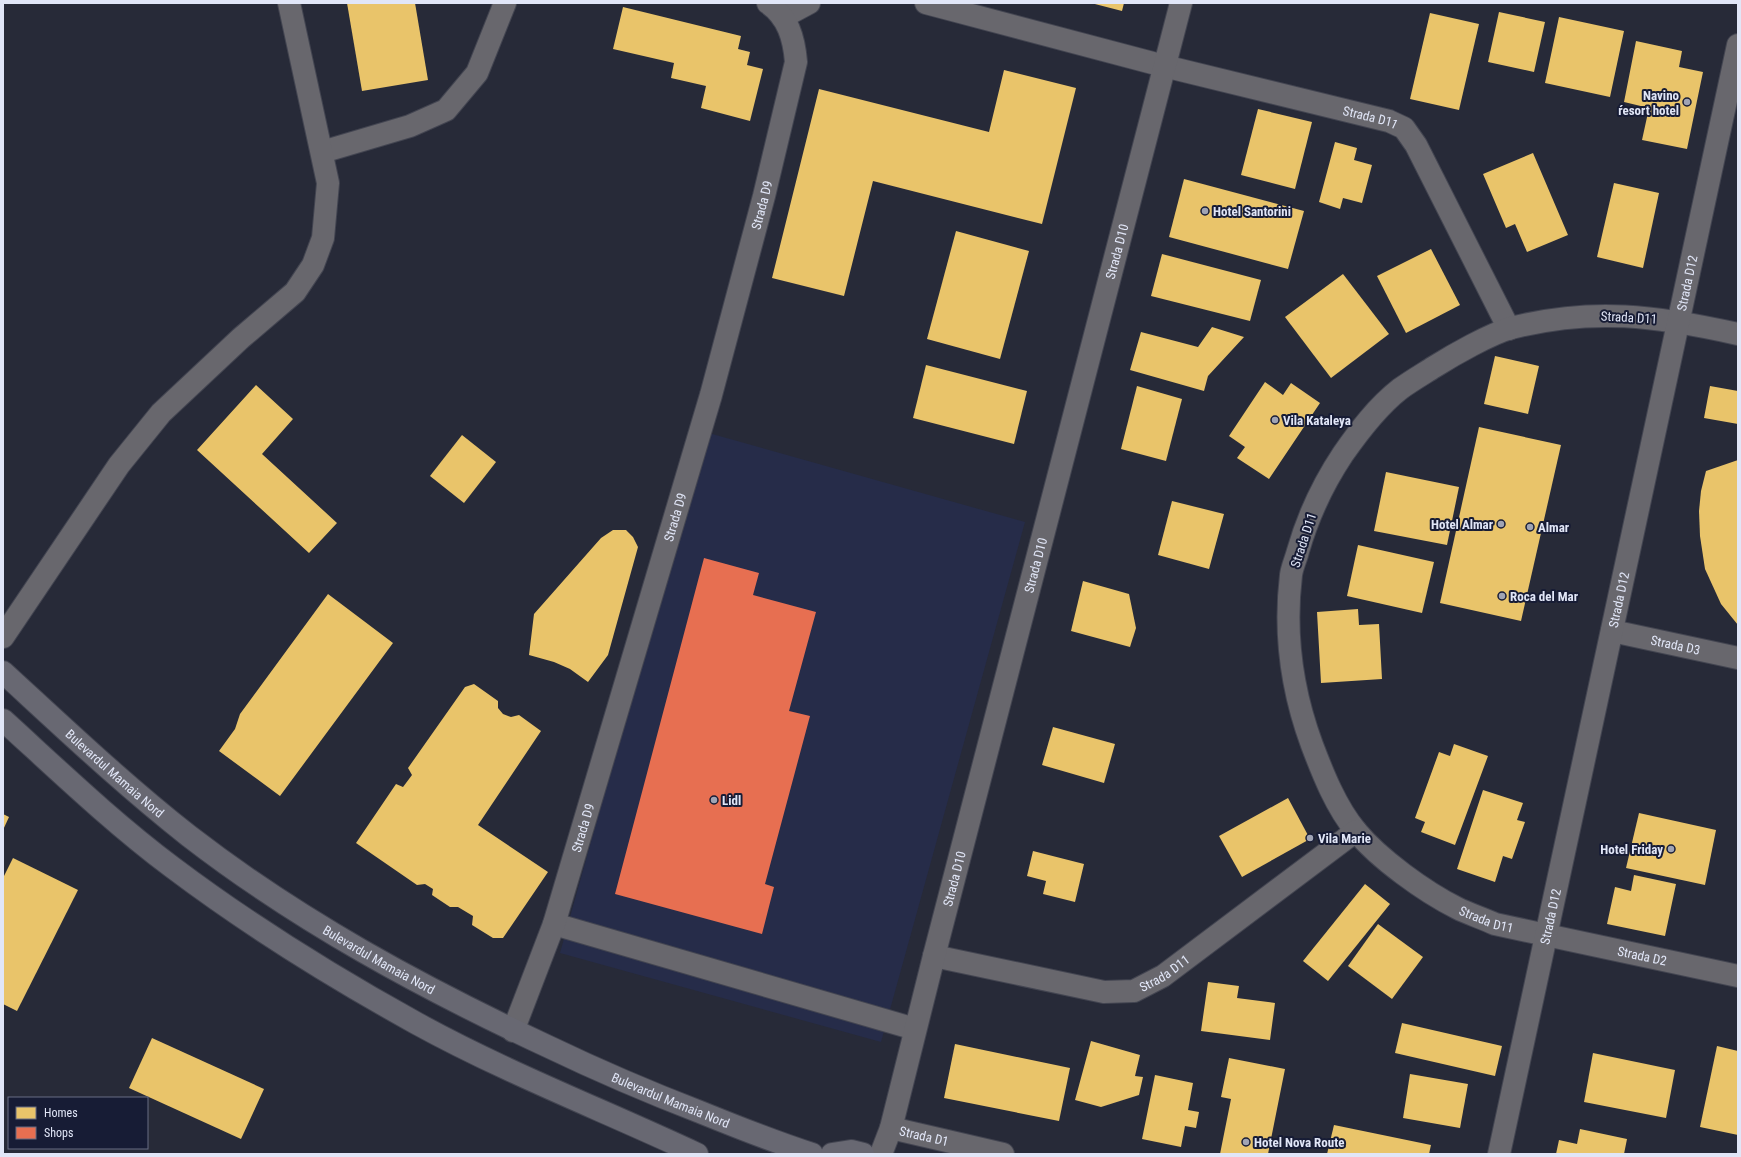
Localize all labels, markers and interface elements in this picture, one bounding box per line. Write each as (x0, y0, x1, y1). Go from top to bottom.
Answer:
place label: Navino ŕesort hotel (1618, 88, 1680, 118)
marker: Navino ŕesort hotel (1682, 97, 1692, 107)
street label: Strada D11 (1341, 103, 1401, 132)
street label: Strada D9 (748, 179, 775, 231)
place label: Hotel Santorini (1213, 204, 1291, 219)
marker: Hotel Santorini (1200, 206, 1210, 216)
street label: Strada D10 (1103, 222, 1131, 281)
street label: Strada D12 (1674, 254, 1700, 312)
street label: Strada D11 (1600, 309, 1658, 326)
place label: Vila Kataleya (1283, 413, 1351, 428)
marker: Vila Kataleya (1270, 415, 1280, 425)
street label: Strada D9 (661, 491, 690, 543)
street label: Strada D11 (1288, 511, 1319, 569)
place label: Hotel Almar (1431, 517, 1494, 532)
marker: Hotel Almar (1496, 519, 1506, 529)
place label: Almar (1538, 520, 1570, 535)
marker: Almar (1525, 522, 1535, 532)
street label: Strada D10 (1021, 536, 1050, 594)
street label: Strada D12 (1606, 571, 1632, 629)
place label: Roca del Mar (1510, 589, 1579, 604)
marker: Roca del Mar (1497, 591, 1507, 601)
street label: Strada D3 (1649, 633, 1702, 658)
street label: Bulevardul Mamaia Nord (62, 726, 167, 821)
place label: Lidl (722, 793, 741, 808)
marker: Lidl (709, 795, 719, 805)
street label: Strada D9 (569, 802, 597, 854)
place label: Vila Marie (1318, 831, 1371, 846)
marker: Vila Marie (1305, 833, 1315, 843)
place label: Hotel Friday (1600, 842, 1663, 857)
marker: Hotel Friday (1666, 844, 1676, 854)
street label: Strada D10 (940, 850, 969, 908)
street label: Strada D12 (1537, 887, 1564, 946)
street label: Strada D11 (1457, 903, 1515, 936)
street label: Bulevardul Mamaia Nord (320, 923, 437, 997)
street label: Strada D2 (1616, 943, 1668, 969)
street label: Strada D11 (1137, 952, 1192, 995)
street label: Bulevardul Mamaia Nord (609, 1070, 732, 1131)
legend (8, 1097, 148, 1149)
text: Homes (44, 1106, 78, 1120)
street label: Strada D1 (898, 1123, 950, 1149)
text: Shops (44, 1126, 73, 1140)
place label: Hotel Nova Route (1254, 1135, 1344, 1150)
marker: Hotel Nova Route (1241, 1137, 1251, 1147)

